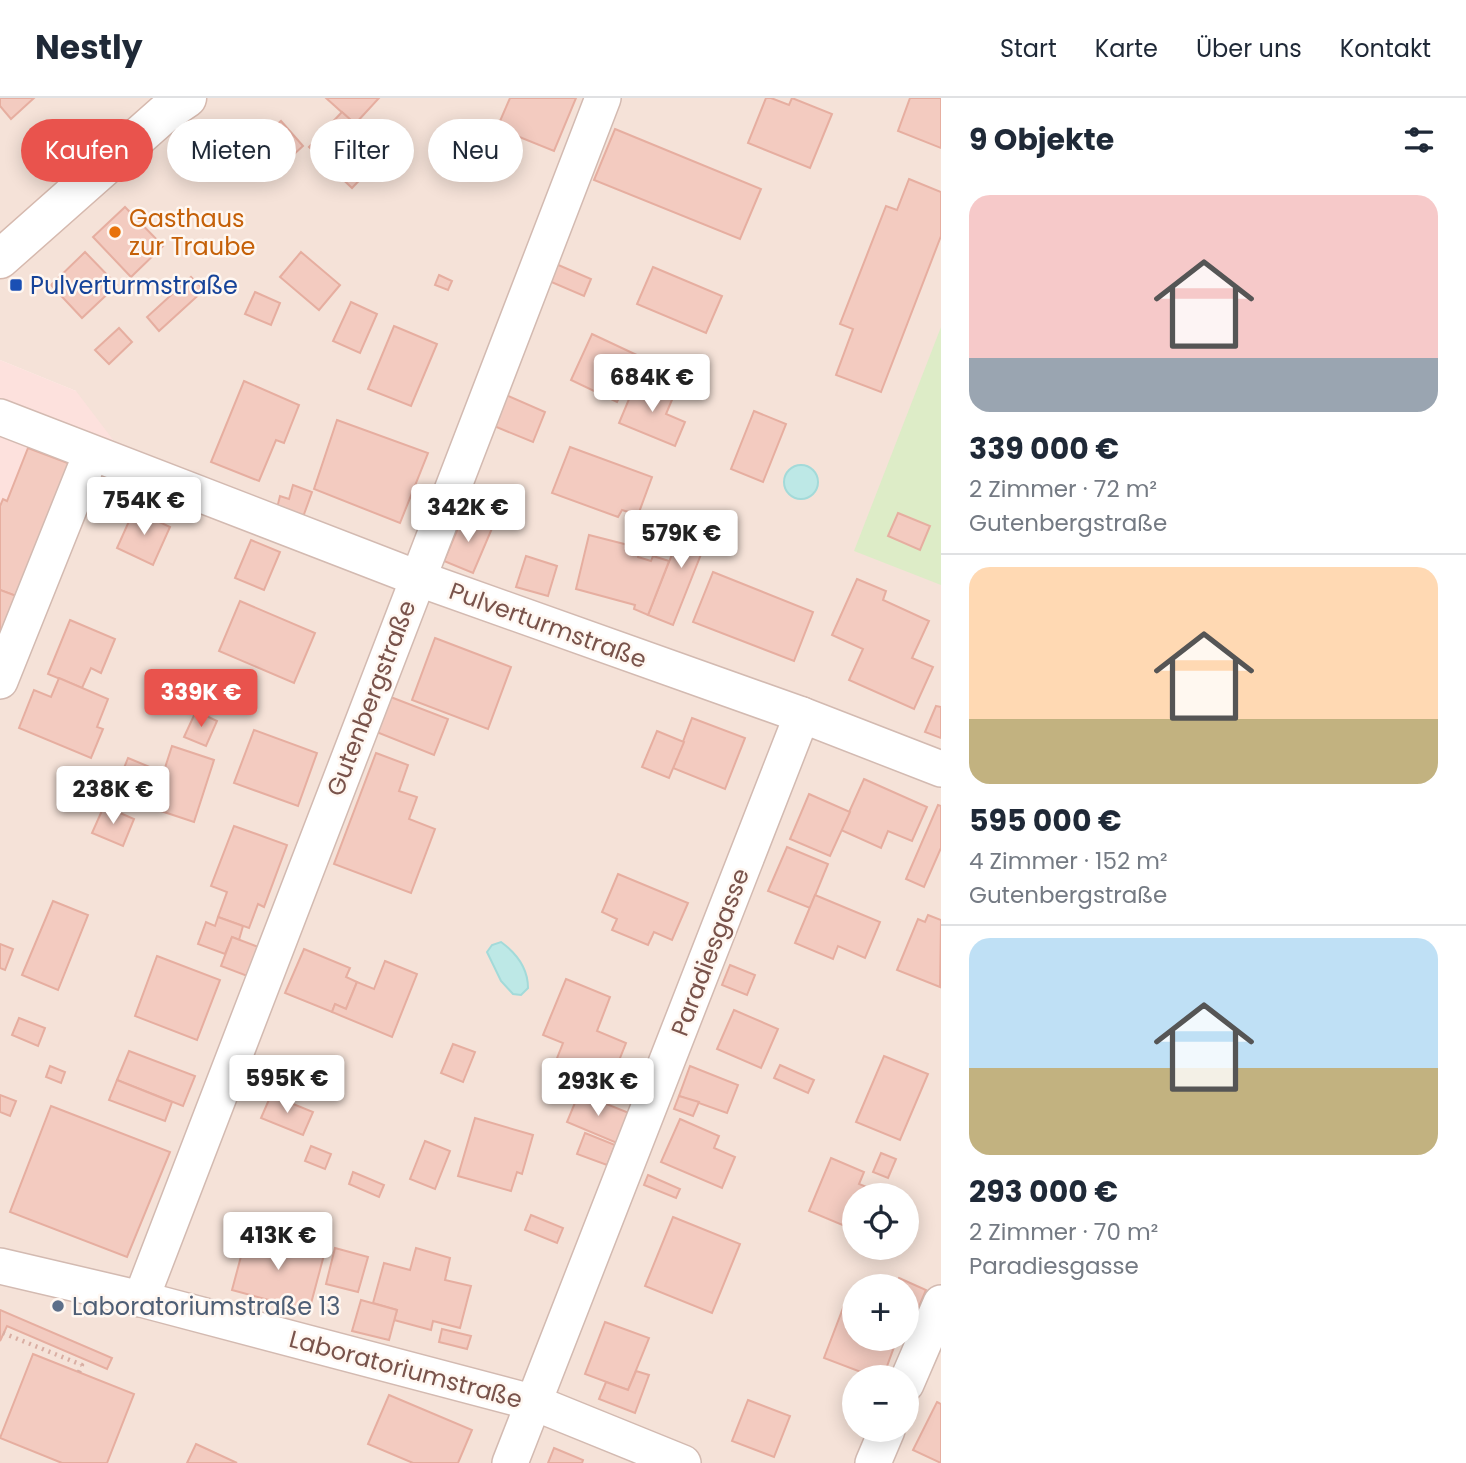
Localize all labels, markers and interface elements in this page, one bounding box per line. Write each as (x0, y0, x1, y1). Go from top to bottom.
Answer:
text: Nestly (35, 24, 143, 71)
text: Start (1000, 32, 1057, 65)
text: Karte (1095, 32, 1158, 65)
text: Über uns (1196, 32, 1302, 65)
text: Kontakt (1340, 32, 1431, 65)
text: 9 Objekte (969, 118, 1114, 161)
chip: Kaufen (21, 119, 153, 182)
chip: Mieten (167, 119, 296, 182)
chip: Filter (310, 119, 414, 182)
chip: Neu (428, 119, 523, 182)
icon: filters (1400, 121, 1438, 159)
place label: Gasthaus zur Traube (129, 202, 255, 263)
marker: Gasthaus zur Traube (107, 224, 123, 240)
icon: home (1141, 241, 1267, 367)
place label: Pulverturmstraße (30, 269, 238, 302)
marker: Pulverturmstraße (8, 277, 24, 293)
pin: 684K € (595, 354, 709, 414)
text: 684K € (610, 361, 694, 393)
text: 339 000 € (969, 427, 1119, 470)
text: 2 Zimmer · 72 m² (969, 473, 1157, 505)
pin: 754K € (87, 478, 201, 537)
text: 754K € (103, 484, 185, 516)
pin: 342K € (411, 484, 525, 544)
text: 342K € (427, 491, 509, 523)
text: Gutenbergstraße (969, 507, 1167, 539)
pin: 579K € (624, 510, 738, 570)
text: 579K € (641, 517, 721, 549)
street label: Pulverturmstraße (445, 574, 651, 676)
street label: Gutenbergstraße (319, 595, 423, 801)
icon: home (1141, 613, 1267, 739)
pin: 339K € (144, 670, 258, 729)
text: 339K € (160, 676, 242, 708)
pin: 238K € (56, 766, 170, 826)
text: 238K € (72, 773, 154, 805)
text: 595 000 € (969, 799, 1122, 842)
text: 4 Zimmer · 152 m² (969, 845, 1168, 877)
street label: Paradiesgasse (663, 863, 757, 1041)
text: Gutenbergstraße (969, 879, 1167, 911)
icon: home (1141, 984, 1267, 1110)
pin: 595K € (230, 1056, 344, 1115)
pin: 293K € (541, 1058, 655, 1118)
text: 595K € (245, 1062, 329, 1094)
text: 293K € (558, 1065, 638, 1097)
text: 293 000 € (969, 1170, 1118, 1213)
map controls (842, 1183, 919, 1442)
button: locate (842, 1183, 919, 1260)
pin: 413K € (221, 1212, 335, 1272)
text: 2 Zimmer · 70 m² (969, 1216, 1158, 1248)
text: 413K € (239, 1219, 317, 1251)
text: Paradiesgasse (969, 1250, 1139, 1282)
button: + (842, 1274, 919, 1351)
place label: Laboratoriumstraße 13 (72, 1290, 340, 1323)
marker: Laboratoriumstraße 13 (50, 1298, 66, 1314)
street label: Laboratoriumstraße (286, 1322, 526, 1416)
button: − (842, 1365, 919, 1442)

